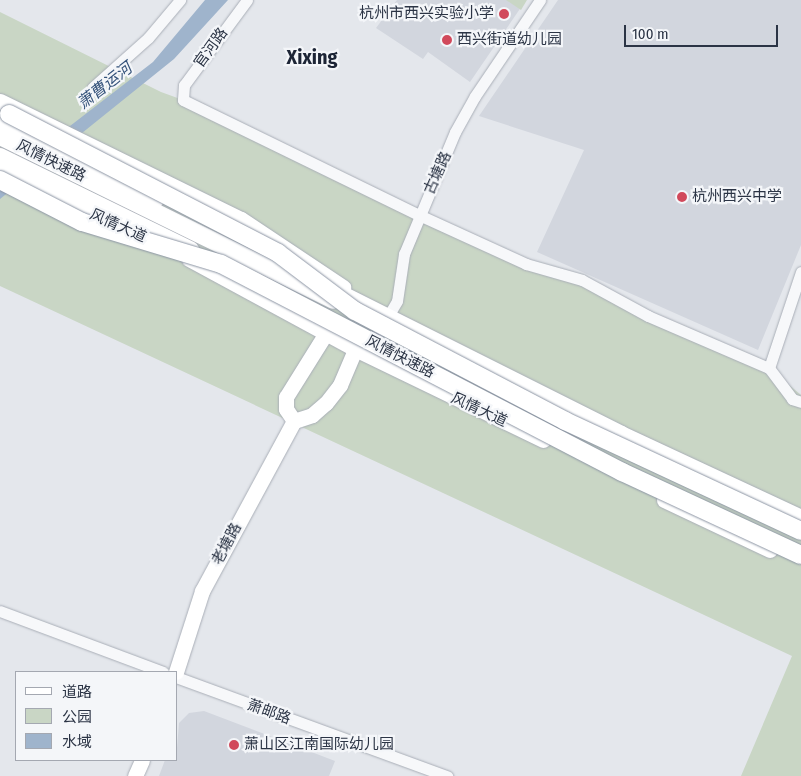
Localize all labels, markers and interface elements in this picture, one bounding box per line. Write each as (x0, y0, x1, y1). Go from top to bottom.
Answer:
place label: 杭州市西兴实验小学 (359, 5, 494, 23)
marker: 杭州市西兴实验小学 (498, 8, 510, 20)
scale bar (626, 15, 780, 47)
street label: 官河路 (190, 25, 232, 71)
text: 100 m (632, 25, 669, 43)
place label: 西兴街道幼儿园 (457, 31, 562, 49)
marker: 西兴街道幼儿园 (441, 34, 453, 46)
district label: Xixing (287, 45, 337, 69)
water label: 萧曹运河 (74, 59, 136, 113)
street label: 风情快速路 (13, 136, 89, 186)
street label: 古塘路 (421, 149, 455, 197)
place label: 杭州西兴中学 (692, 188, 782, 206)
marker: 杭州西兴中学 (676, 191, 688, 203)
street label: 风情大道 (87, 206, 149, 246)
street label: 风情快速路 (363, 332, 437, 382)
street label: 风情大道 (448, 389, 510, 431)
street label: 老塘路 (208, 520, 246, 568)
legend (15, 671, 178, 761)
text: 道路 (62, 683, 92, 701)
street label: 萧邮路 (245, 696, 293, 728)
text: 公园 (62, 708, 92, 726)
text: 水域 (62, 733, 92, 751)
place label: 萧山区江南国际幼儿园 (244, 736, 394, 754)
marker: 萧山区江南国际幼儿园 (228, 739, 240, 751)

